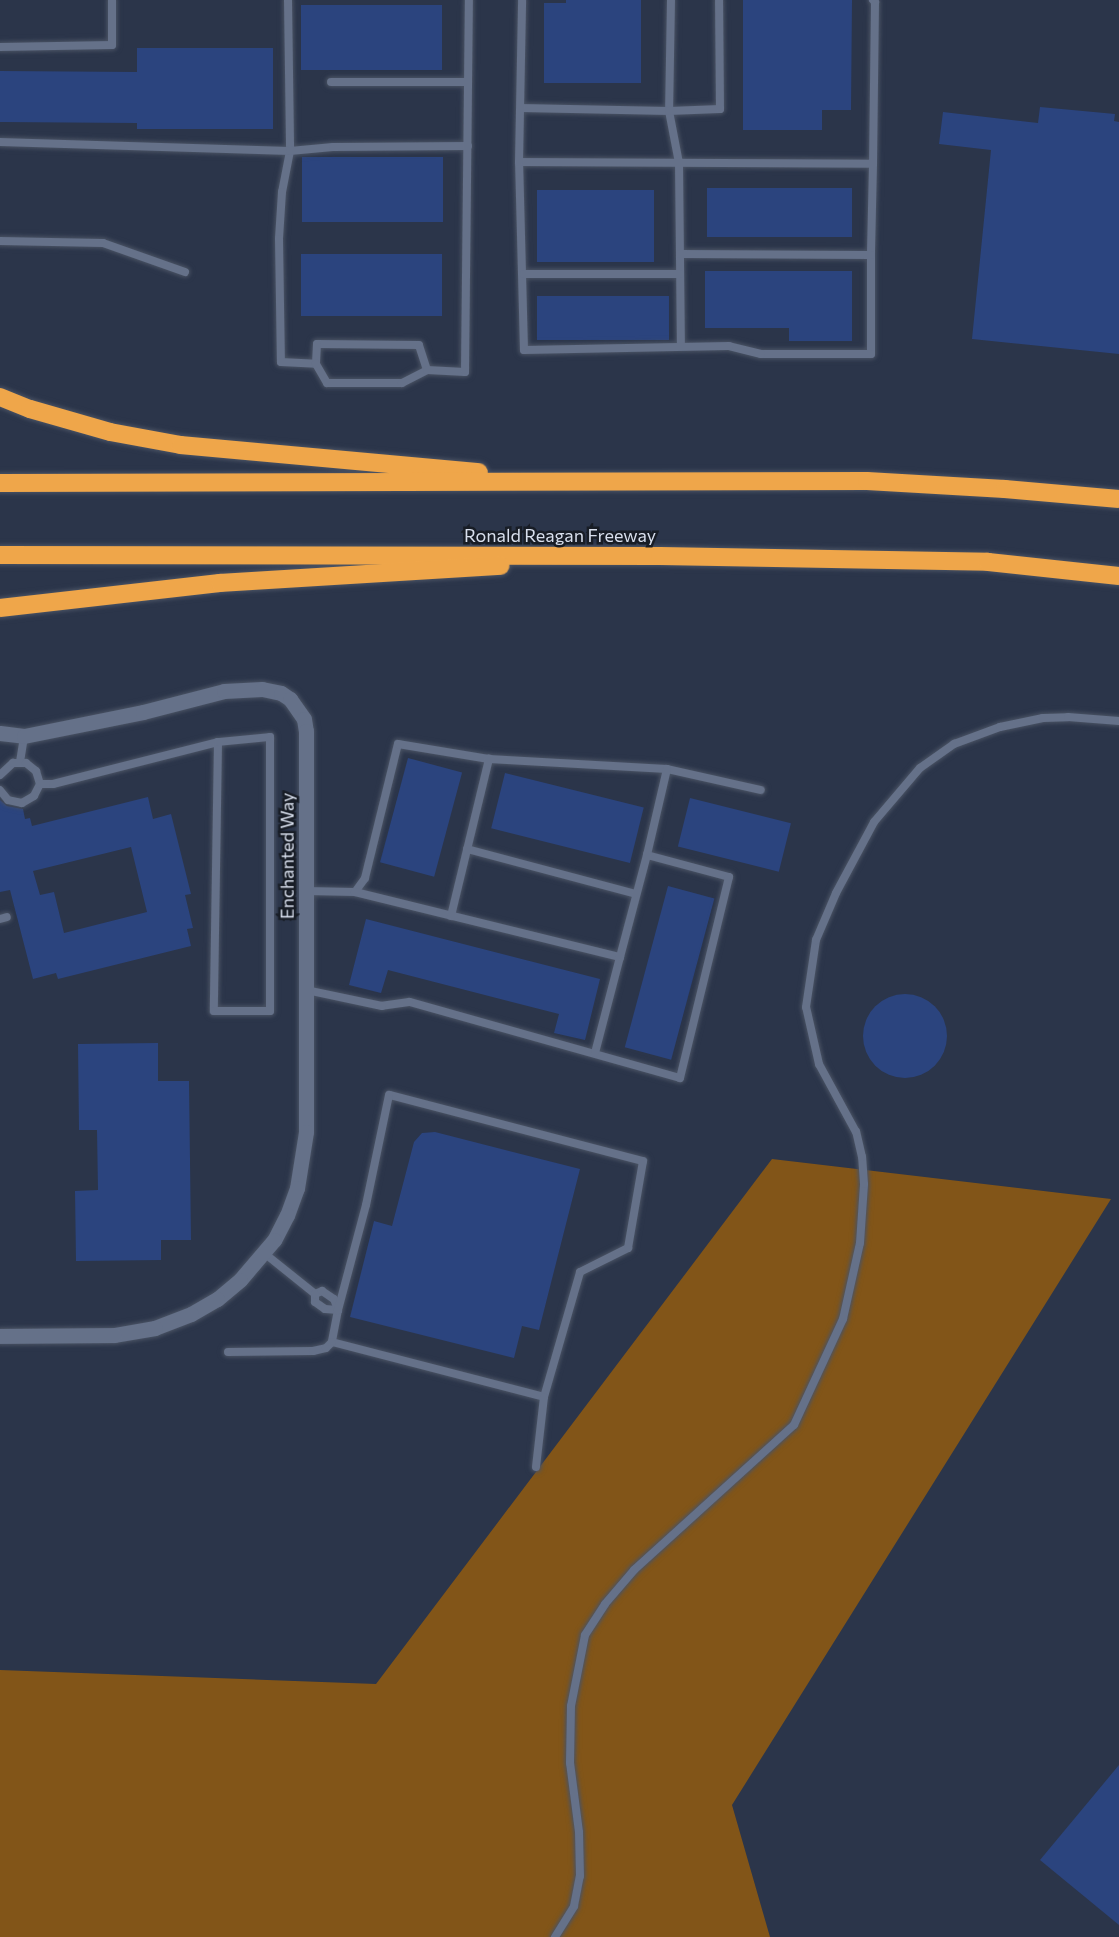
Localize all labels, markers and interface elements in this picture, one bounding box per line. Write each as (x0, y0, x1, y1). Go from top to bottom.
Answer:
street label: Ronald Reagan Freeway (464, 524, 656, 546)
street label: Enchanted Way (276, 793, 298, 919)

